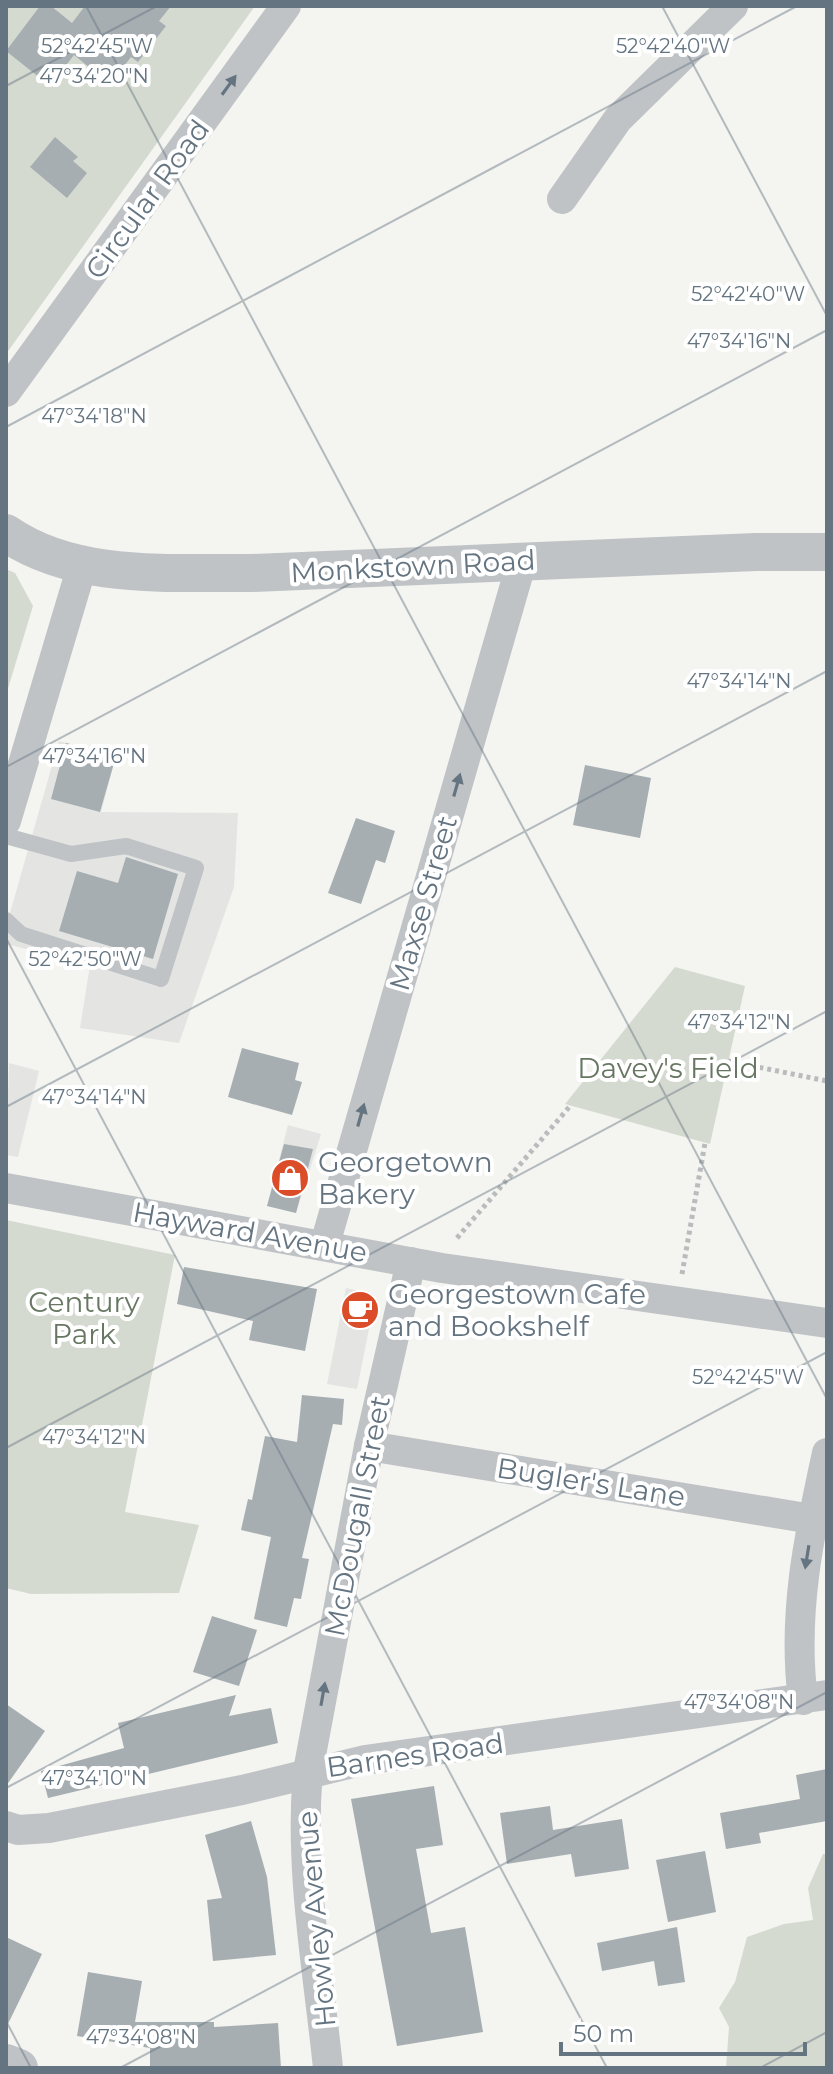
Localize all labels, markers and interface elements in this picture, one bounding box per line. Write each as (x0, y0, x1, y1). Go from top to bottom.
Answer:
text: 52°42'45"W (41, 34, 153, 58)
text: 52°42'40"W (616, 34, 730, 58)
text: 47°34'20"N (39, 64, 149, 88)
one-way arrow (221, 75, 237, 95)
street label: Circular Road (78, 113, 216, 285)
text: 52°42'40"W (691, 282, 805, 306)
text: 47°34'16"N (687, 329, 791, 353)
text: 47°34'18"N (41, 404, 147, 428)
street label: Monkstown Road (290, 543, 536, 589)
text: 47°34'14"N (686, 669, 792, 693)
text: 47°34'16"N (42, 744, 146, 768)
one-way arrow (451, 773, 464, 797)
street label: Maxse Street (382, 812, 464, 994)
text: 52°42'50"W (28, 947, 142, 971)
text: 47°34'12"N (687, 1010, 791, 1034)
park label: Davey's Field (577, 1051, 759, 1085)
text: 47°34'14"N (41, 1085, 147, 1109)
one-way arrow (355, 1103, 368, 1127)
place label: Georgetown Bakery (318, 1145, 493, 1211)
shop icon: Georgetown Bakery (269, 1157, 311, 1199)
street label: Hayward Avenue (130, 1195, 370, 1269)
place label: Georgestown Cafe and Bookshelf (388, 1277, 646, 1343)
park label: Century Park (28, 1285, 141, 1351)
cafe icon: Georgestown Cafe and Bookshelf (339, 1289, 381, 1331)
text: 52°42'45"W (692, 1365, 804, 1389)
street label: McDougall Street (317, 1393, 397, 1639)
text: 47°34'12"N (42, 1425, 146, 1449)
street label: Bugler's Lane (494, 1450, 688, 1514)
one-way arrow (800, 1544, 812, 1569)
one-way arrow (318, 1682, 330, 1707)
text: 47°34'08"N (684, 1690, 794, 1714)
street label: Barnes Road (324, 1726, 506, 1784)
text: 47°34'10"N (41, 1766, 147, 1790)
street label: Howley Avenue (290, 1809, 342, 2029)
scale bar (561, 2006, 805, 2056)
text: 50 m (573, 2019, 634, 2048)
text: 47°34'08"N (86, 2025, 196, 2049)

